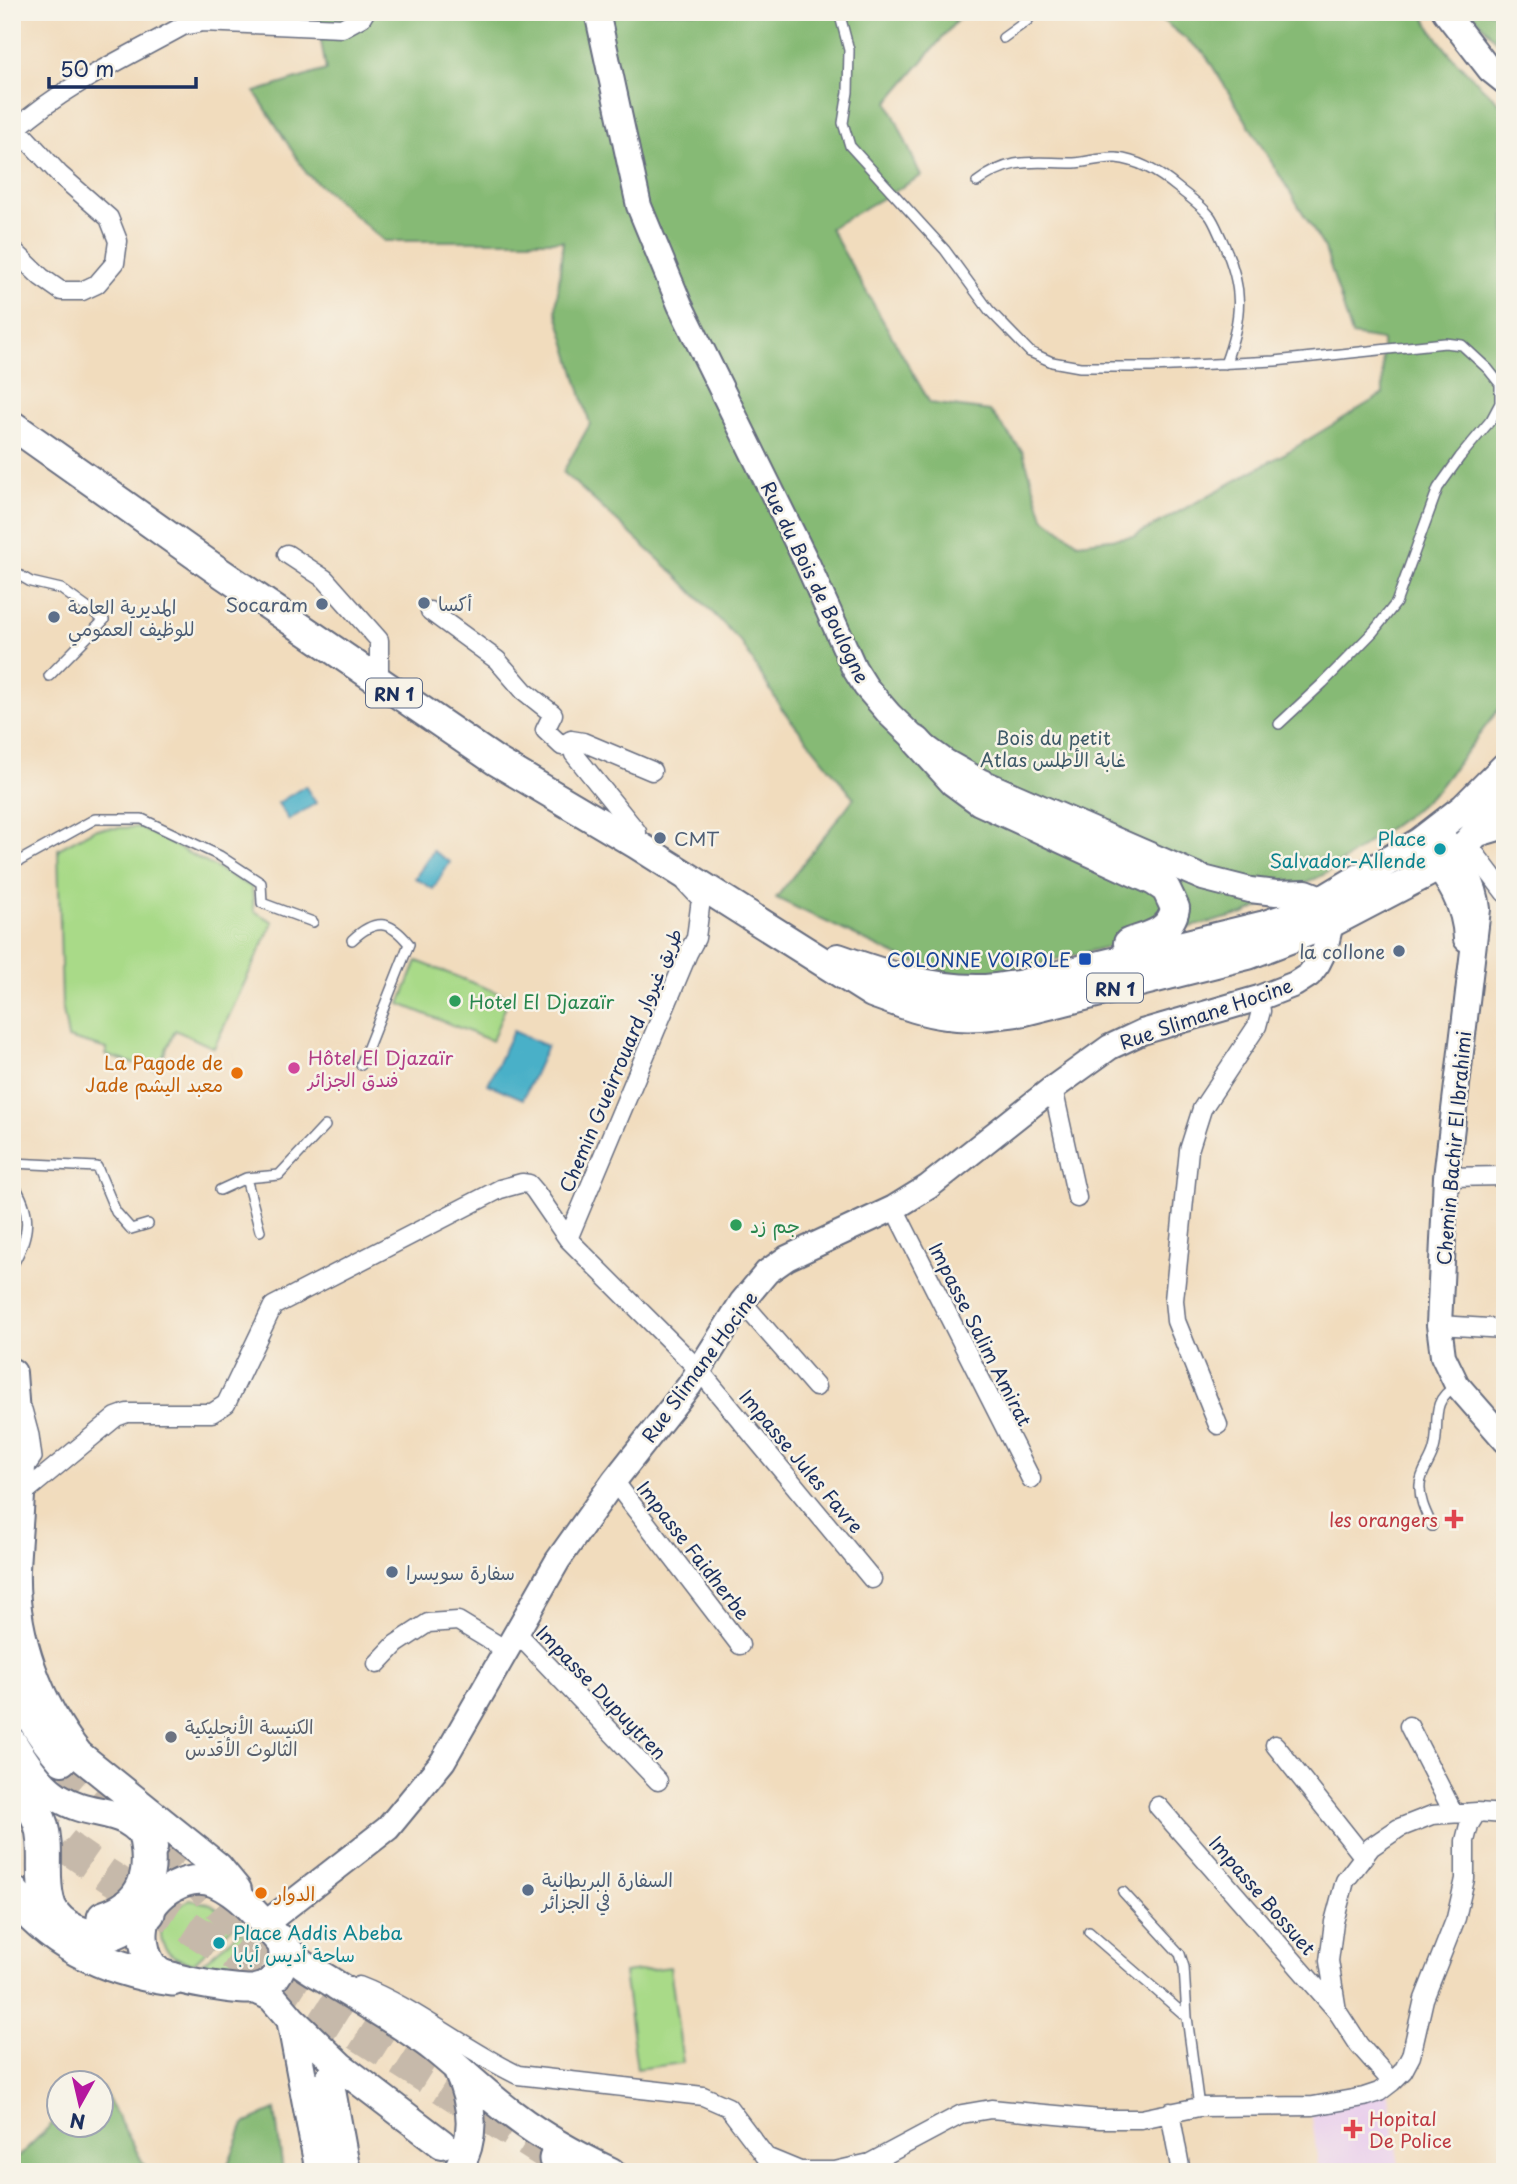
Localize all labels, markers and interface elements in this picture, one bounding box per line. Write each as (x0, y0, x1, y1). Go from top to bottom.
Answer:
scale bar (49, 46, 196, 90)
text: 50 m (60, 52, 114, 84)
street label: Rue du Bois de Boulogne (755, 476, 877, 688)
place label: أكسا (438, 589, 472, 617)
place label: Socaram (225, 590, 308, 618)
place label: المديرية العامة للوظيف العمومي (68, 592, 195, 646)
marker: أكسا (416, 595, 432, 611)
marker: Socaram (314, 596, 330, 612)
marker: المديرية العامة للوظيف العمومي (46, 609, 62, 625)
road number: RN 1 (366, 678, 422, 708)
park label: Bois du petit Atlas غابة الأطلس (980, 723, 1126, 773)
place label: CMT (674, 824, 719, 852)
place label: Place Salvador-Allende (1269, 824, 1426, 874)
marker: CMT (652, 830, 668, 846)
marker: Place Salvador-Allende (1432, 841, 1448, 857)
street label: Chemin Gueirrouard طريق غيروار (552, 924, 688, 1196)
place label: la collone (1299, 937, 1385, 965)
marker: la collone (1391, 943, 1407, 959)
place label: COLONNE VOIROLE (887, 945, 1071, 973)
marker: COLONNE VOIROLE (1077, 951, 1093, 967)
street label: Rue Slimane Hocine (1116, 970, 1296, 1056)
road number: RN 1 (1087, 973, 1143, 1002)
place label: Hotel El Djazaïr (469, 987, 615, 1015)
marker: Hotel El Djazaïr (447, 993, 463, 1009)
street label: Chemin Bachir El Ibrahimi (1429, 1030, 1477, 1266)
place label: Hôtel El Djazaïr فندق الجزائر (306, 1043, 454, 1093)
place label: La Pagode de Jade معبد اليشم (85, 1048, 223, 1100)
marker: Hôtel El Djazaïr فندق الجزائر (286, 1060, 302, 1076)
marker: La Pagode de Jade معبد اليشم (229, 1065, 245, 1081)
place label: جم زد (750, 1211, 800, 1241)
marker: جم زد (728, 1217, 744, 1233)
street label: Impasse Salim Amirat (923, 1237, 1040, 1431)
street label: Rue Slimane Hocine (634, 1284, 764, 1448)
street label: Impasse Jules Favre (734, 1383, 870, 1539)
street label: Impasse Faidherbe (631, 1475, 757, 1625)
place label: les orangers (1329, 1505, 1438, 1533)
marker: les orangers (1444, 1509, 1464, 1529)
place label: سفارة سويسرا (406, 1558, 515, 1586)
marker: سفارة سويسرا (384, 1564, 400, 1580)
street label: Impasse Dupuytren (530, 1619, 674, 1765)
place label: الكنيسة الأنجليكية الثالوث الأقدس (185, 1712, 314, 1762)
marker: الكنيسة الأنجليكية الثالوث الأقدس (163, 1729, 179, 1745)
street label: Impasse Bossuet (1203, 1829, 1323, 1961)
place label: السفارة البريطانية في الجزائر (540, 1865, 673, 1916)
place label: الدوار (273, 1879, 315, 1907)
marker: السفارة البريطانية في الجزائر (520, 1882, 536, 1898)
marker: الدوار (253, 1885, 269, 1901)
place label: Place Addis Abeba ساحة أديس أبابا (233, 1918, 403, 1968)
marker: Place Addis Abeba ساحة أديس أبابا (211, 1935, 227, 1951)
north arrow (46, 2068, 116, 2138)
place label: Hopital De Police (1369, 2104, 1452, 2154)
text: N (68, 2107, 87, 2137)
marker: Hopital De Police (1343, 2119, 1363, 2139)

